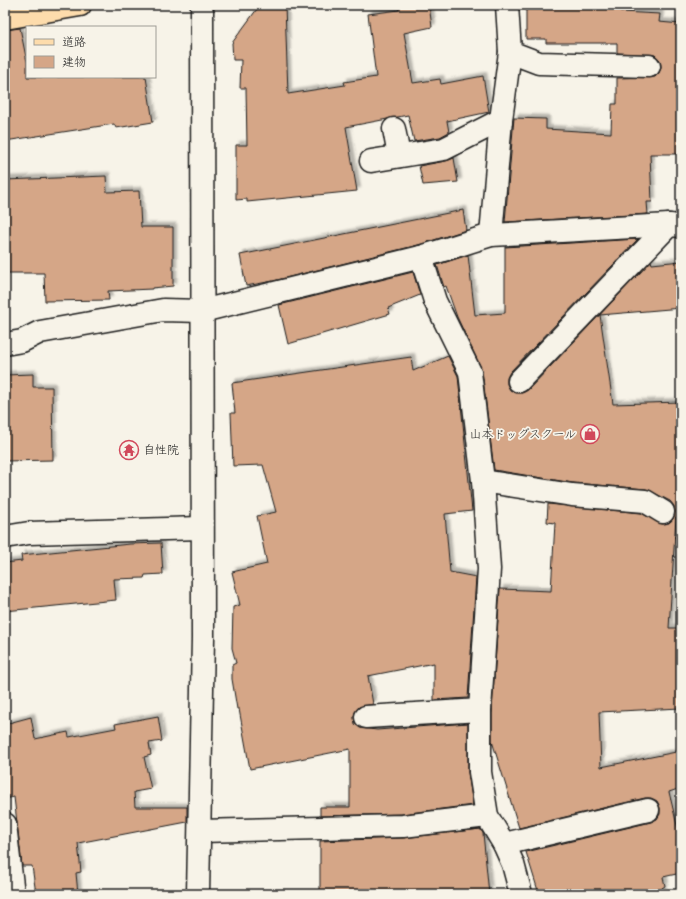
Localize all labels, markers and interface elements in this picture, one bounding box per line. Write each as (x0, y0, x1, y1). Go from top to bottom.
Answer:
legend (26, 26, 156, 78)
text: 道路 (62, 34, 86, 50)
text: 建物 (62, 54, 86, 70)
shop icon: 山本ドッグスクール (579, 423, 601, 445)
place label: 山本ドッグスクール (469, 426, 576, 442)
temple icon: 自性院 (118, 439, 140, 461)
place label: 自性院 (143, 442, 179, 458)

